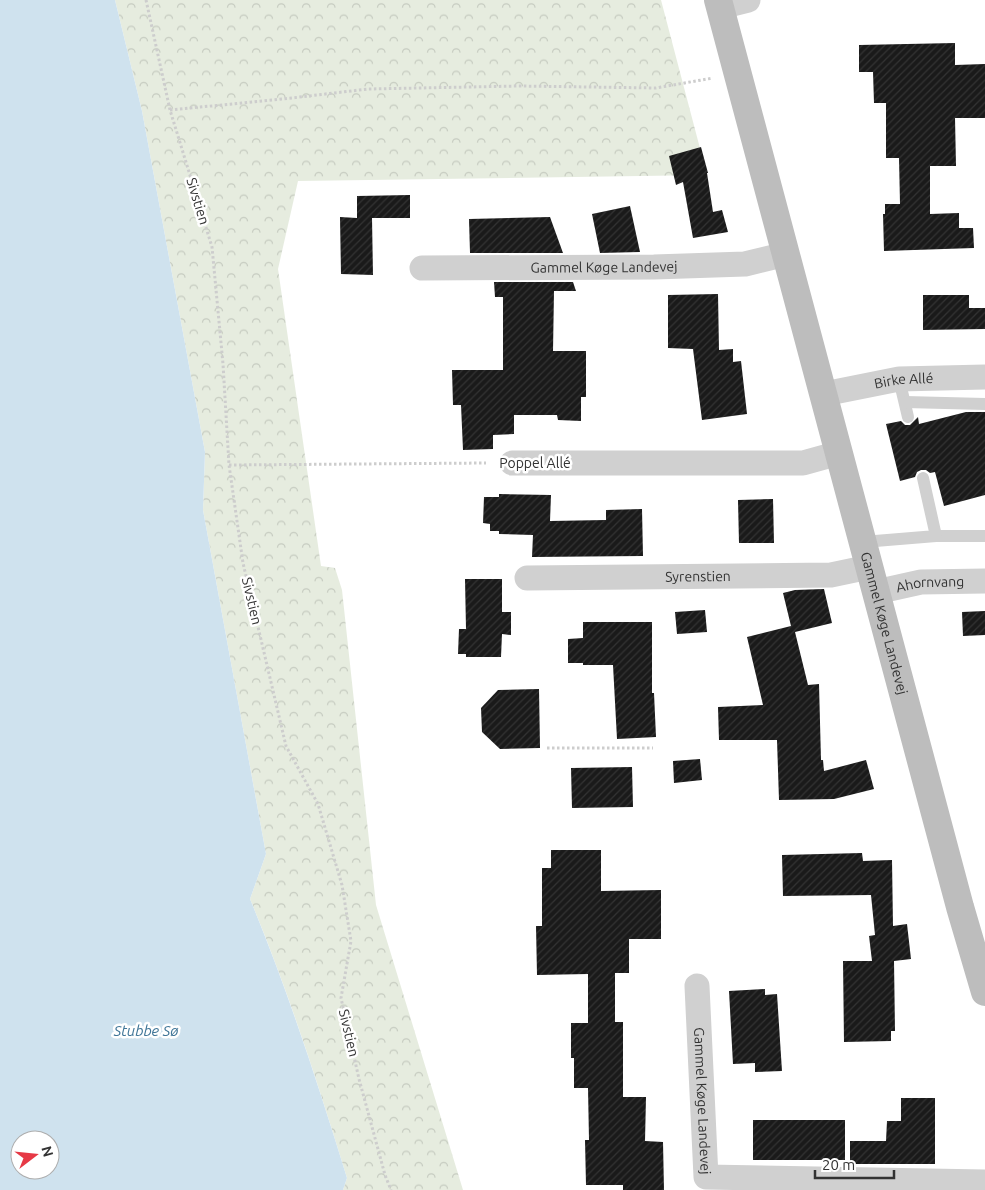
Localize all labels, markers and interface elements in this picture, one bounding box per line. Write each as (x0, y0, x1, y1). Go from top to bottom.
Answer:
street label: Sivstien (183, 176, 213, 226)
street label: Gammel Køge Landevej (530, 258, 678, 276)
street label: Birke Allé (873, 370, 933, 392)
street label: Poppel Allé (499, 455, 571, 471)
street label: Gammel Køge Landevej (858, 550, 911, 696)
street label: Syrenstien (665, 568, 731, 585)
street label: Ahornvang (894, 573, 964, 595)
street label: Sivstien (239, 576, 265, 626)
street label: Sivstien (336, 1008, 362, 1058)
water label: Stubbe Sø (113, 1022, 179, 1039)
street label: Gammel Køge Landevej (691, 1027, 714, 1175)
north arrow (10, 1130, 60, 1180)
text: N (38, 1144, 57, 1159)
scale bar (815, 1148, 894, 1180)
text: 20 m (822, 1156, 855, 1173)

